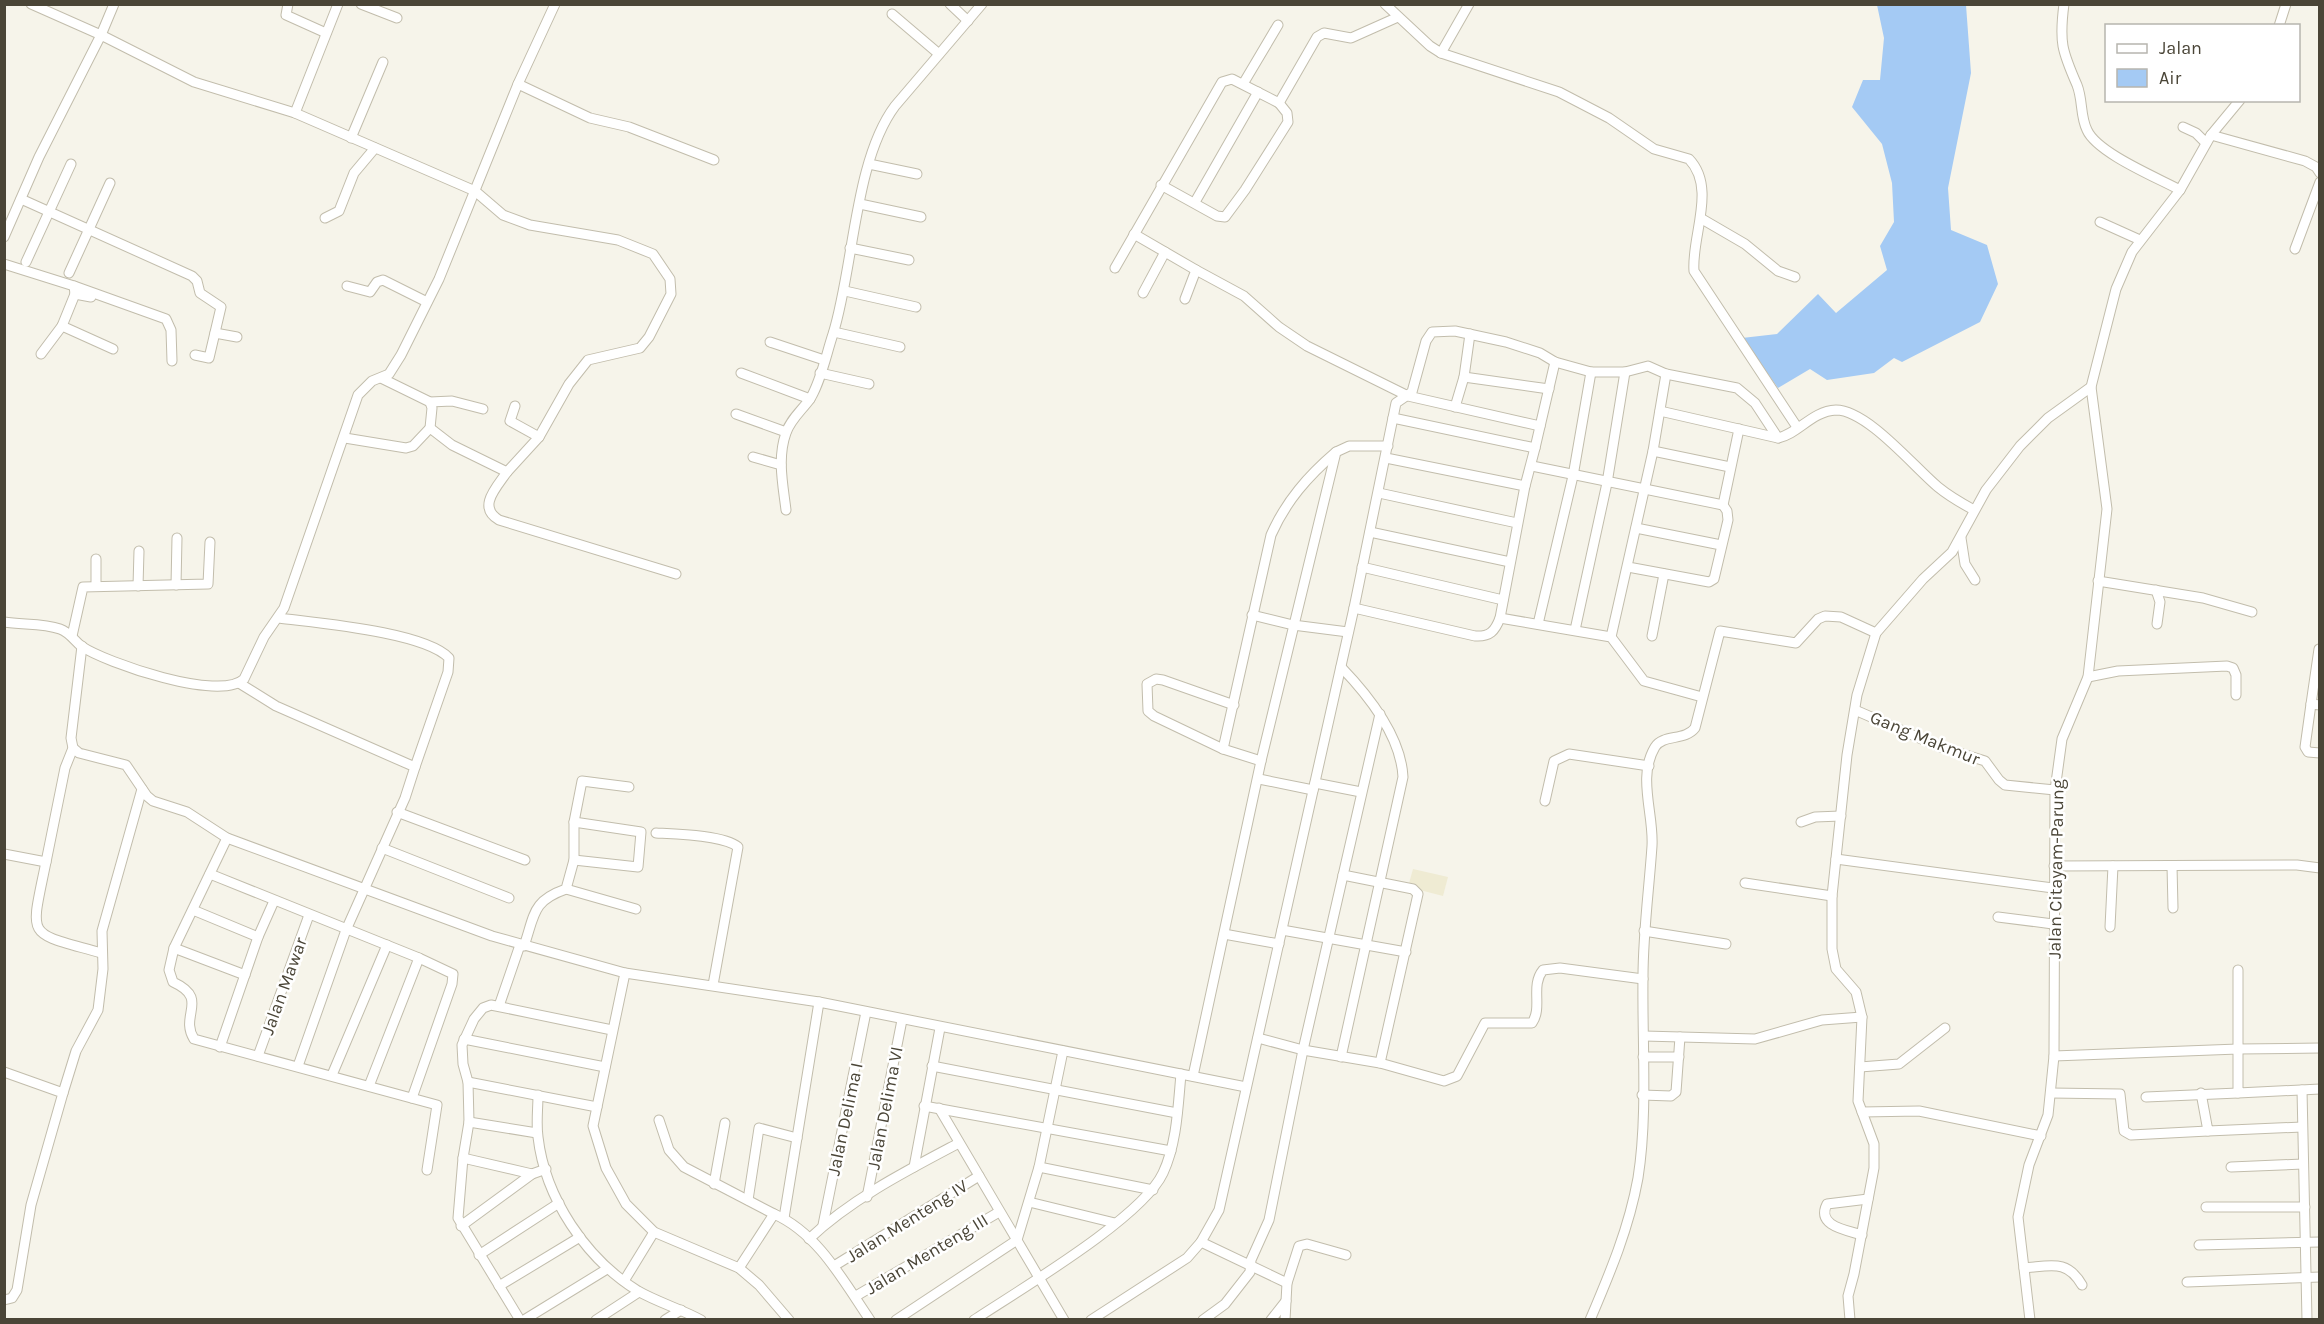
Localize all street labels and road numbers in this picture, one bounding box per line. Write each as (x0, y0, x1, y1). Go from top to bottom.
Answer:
street label: Gang Makmur (1867, 706, 1984, 770)
street label: Jalan Citayam-Parung (2043, 779, 2069, 959)
street label: Jalan Mawar (256, 934, 312, 1038)
street label: Jalan Delima VI (862, 1045, 908, 1171)
street label: Jalan Delima I (822, 1061, 868, 1177)
street label: Jalan Menteng IV (842, 1175, 972, 1267)
street label: Jalan Menteng III (862, 1209, 992, 1299)

